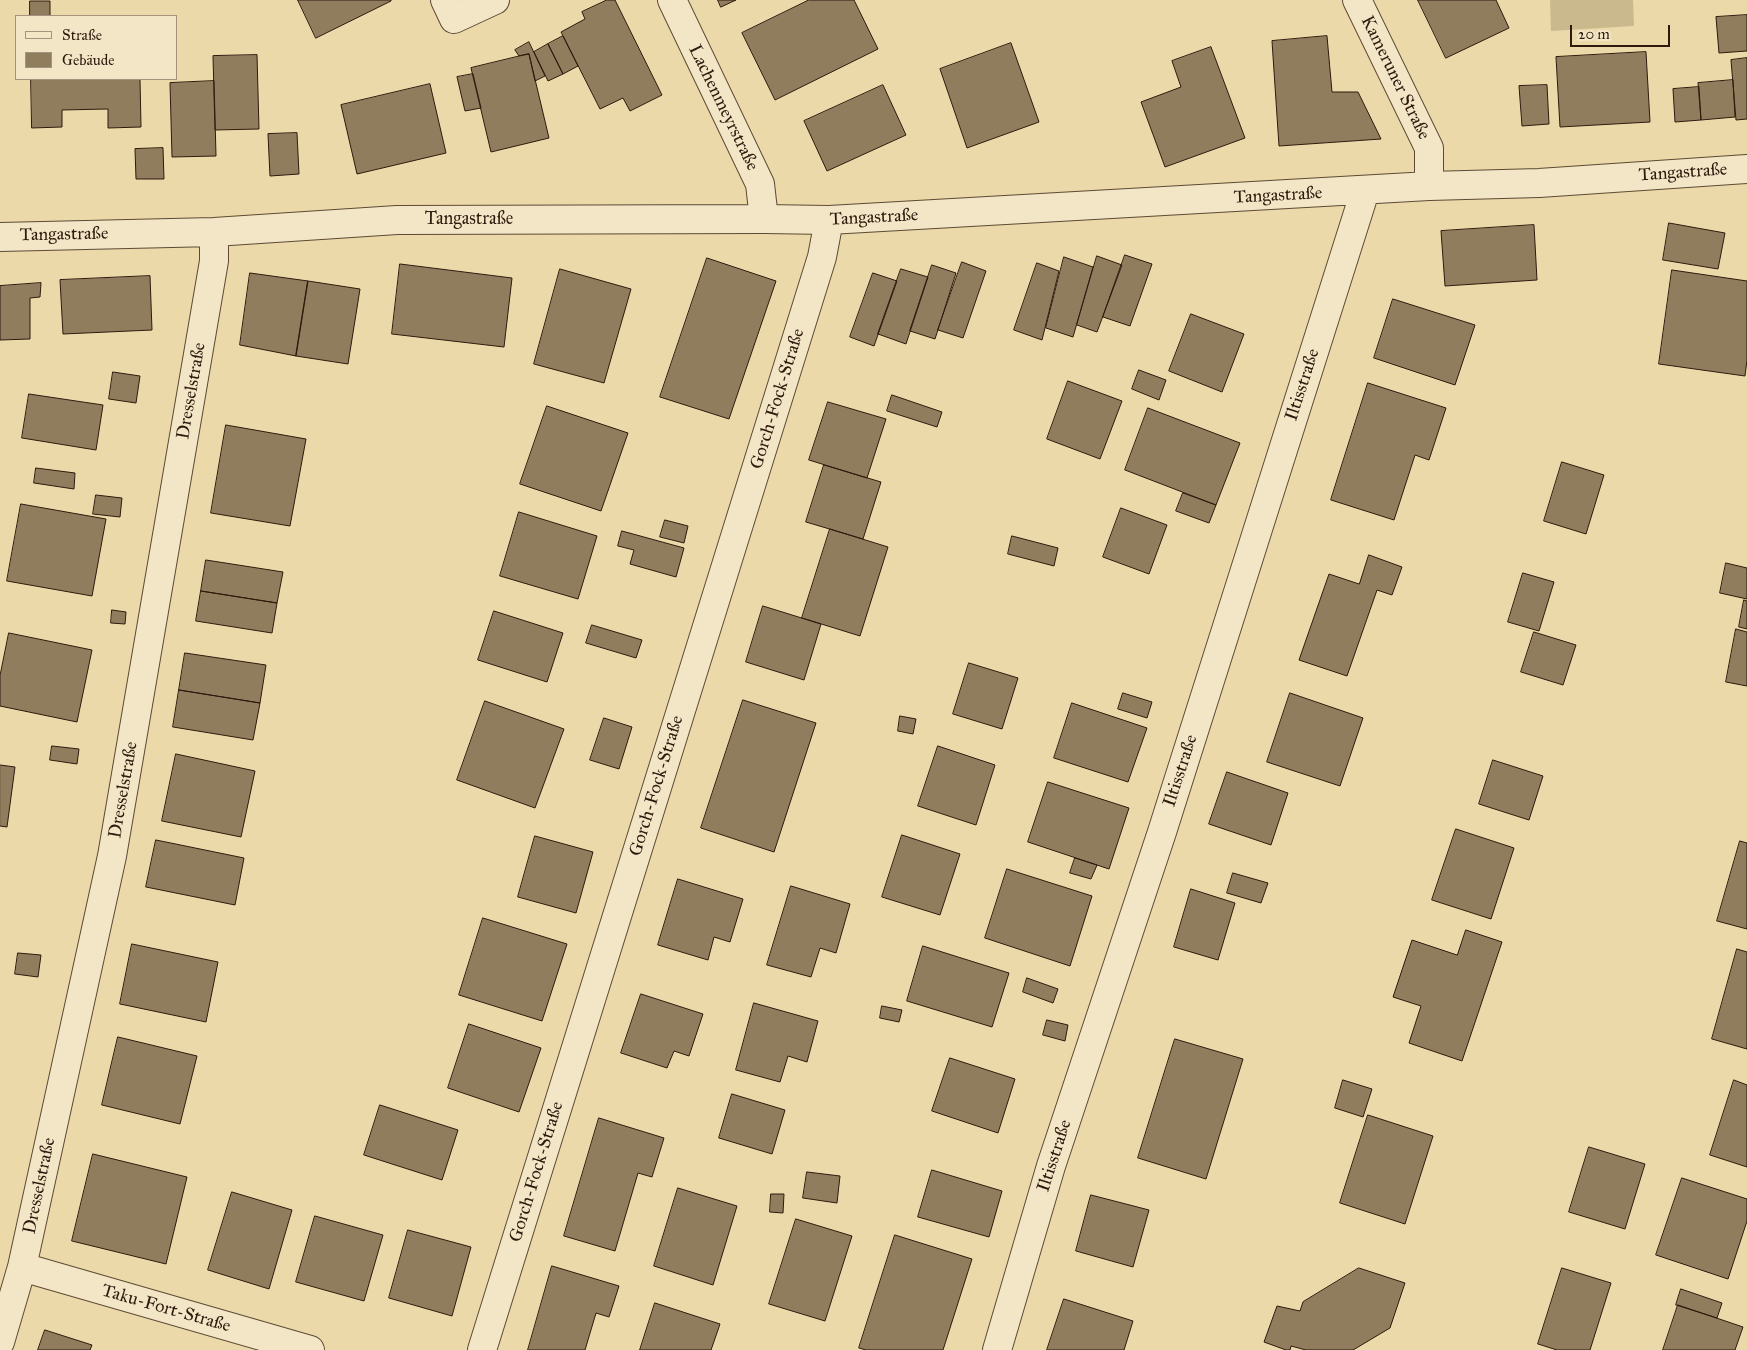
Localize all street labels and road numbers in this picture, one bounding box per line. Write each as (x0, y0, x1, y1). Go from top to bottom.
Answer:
street label: Kameruner Straße (1356, 13, 1434, 143)
street label: Lachenmeyrstraße (683, 42, 763, 174)
street label: Tangastraße (1638, 159, 1728, 187)
street label: Tangastraße (1233, 183, 1323, 209)
street label: Tangastraße (829, 205, 919, 231)
street label: Tangastraße (425, 209, 513, 231)
street label: Tangastraße (19, 223, 109, 247)
street label: Gorch-Fock-Straße (746, 326, 810, 472)
street label: Dresselstraße (173, 341, 211, 441)
street label: Iltisstraße (1281, 346, 1325, 424)
street label: Gorch-Fock-Straße (625, 713, 689, 859)
street label: Iltisstraße (1159, 732, 1203, 810)
street label: Dresselstraße (105, 740, 143, 840)
street label: Gorch-Fock-Straße (505, 1099, 569, 1245)
street label: Iltisstraße (1033, 1117, 1077, 1195)
street label: Dresselstraße (19, 1136, 61, 1236)
street label: Taku-Fort-Straße (99, 1280, 233, 1338)

